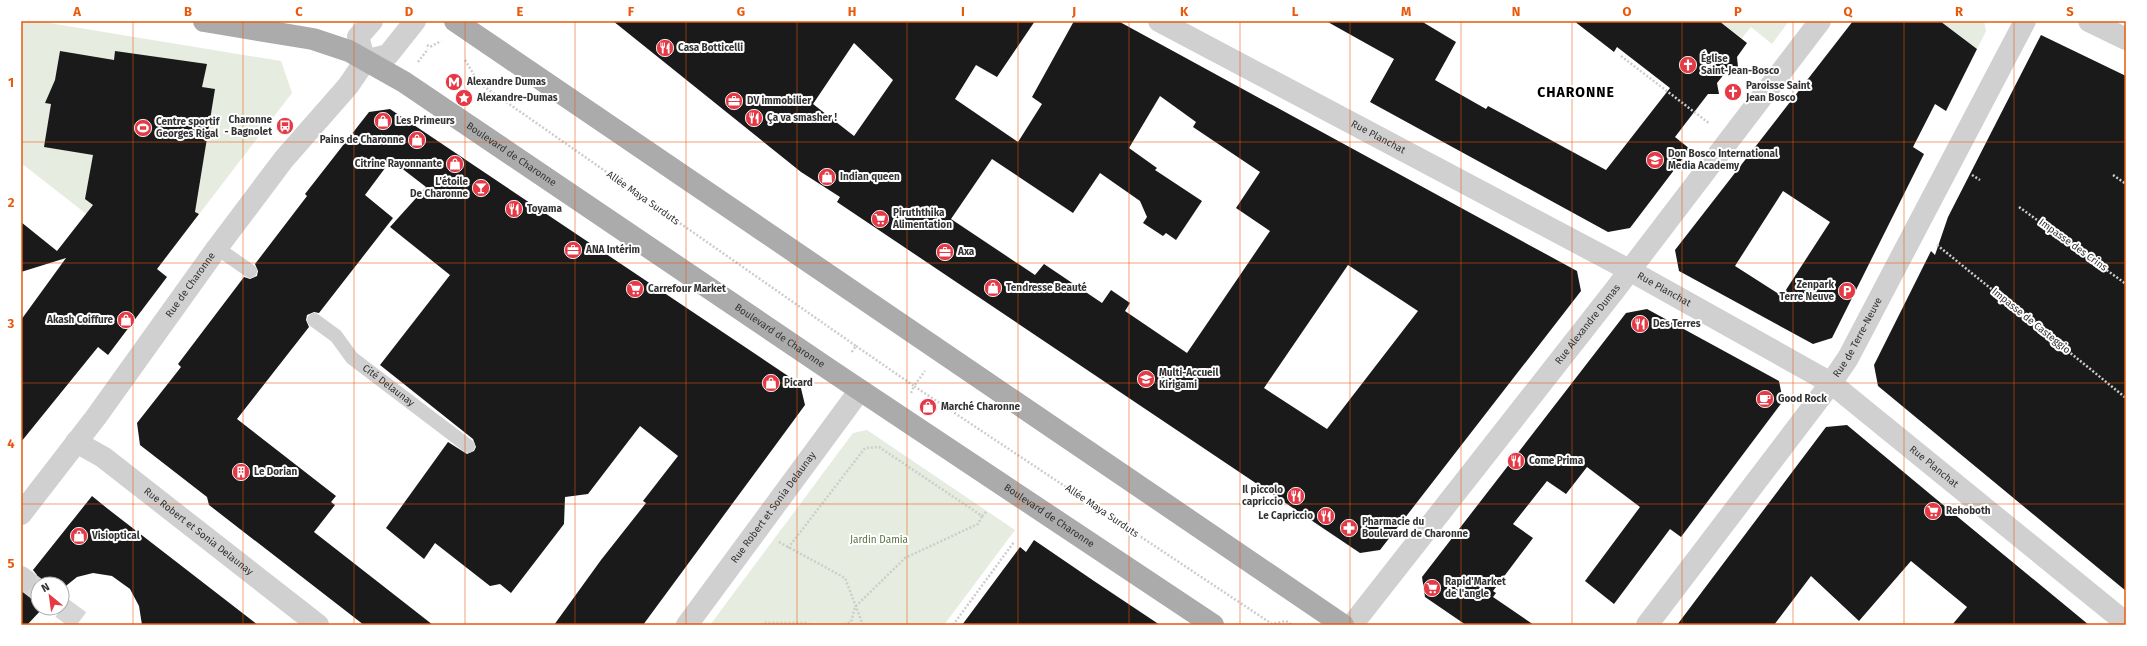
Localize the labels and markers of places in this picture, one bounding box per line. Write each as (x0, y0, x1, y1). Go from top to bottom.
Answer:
restaurant icon: Casa Botticelli (655, 38, 675, 58)
place label: Casa Botticelli (678, 42, 743, 54)
place label: Église Saint-Jean-Bosco (1701, 51, 1780, 77)
church icon: Église Saint-Jean-Bosco (1678, 55, 1698, 75)
metro station icon: Alexandre Dumas (444, 72, 464, 92)
place label: Alexandre Dumas (466, 76, 546, 88)
place label: Paroisse Saint Jean Bosco (1745, 80, 1811, 104)
church icon: Paroisse Saint Jean Bosco (1723, 82, 1743, 102)
place icon: Alexandre-Dumas (454, 88, 474, 108)
office icon: DV immobilier (724, 91, 744, 111)
place label: Alexandre-Dumas (476, 92, 558, 104)
place label: DV immobilier (747, 95, 812, 107)
restaurant icon: Ça va smasher ! (744, 108, 764, 128)
shop icon: Les Primeurs (373, 111, 393, 131)
place label: Ça va smasher ! (767, 112, 837, 124)
place label: Charonne - Bagnolet (225, 114, 272, 138)
place label: Les Primeurs (396, 115, 455, 127)
place label: Centre sportif Georges Rigal (156, 116, 221, 140)
bus stop icon: Charonne - Bagnolet (275, 116, 295, 136)
sports icon: Centre sportif Georges Rigal (133, 118, 153, 138)
shop icon: Pains de Charonne (407, 130, 427, 150)
place label: Pains de Charonne (320, 134, 404, 146)
place label: Don Bosco International Media Academy (1668, 148, 1778, 172)
school or university icon: Don Bosco International Media Academy (1645, 150, 1665, 170)
shop icon: Citrine Rayonnante (445, 154, 465, 174)
place label: Citrine Rayonnante (355, 158, 442, 170)
shop icon: Indian queen (817, 167, 837, 187)
place label: Indian queen (840, 171, 900, 183)
place label: L'étoile De Charonne (410, 175, 468, 200)
bar icon: L'étoile De Charonne (471, 178, 491, 198)
restaurant icon: Toyama (504, 199, 524, 219)
place label: Toyama (527, 203, 563, 215)
place label: Piruththika Alimentation (892, 207, 952, 231)
supermarket icon: Piruththika Alimentation (870, 209, 890, 229)
office icon: ANA Intérim (563, 240, 583, 260)
office icon: Axa (935, 242, 955, 262)
place label: ANA Intérim (585, 243, 640, 256)
place label: Axa (957, 246, 975, 258)
shop icon: Tendresse Beauté (983, 278, 1003, 298)
supermarket icon: Carrefour Market (625, 279, 645, 299)
place label: Zenpark Terre Neuve (1780, 279, 1834, 303)
place label: Tendresse Beauté (1006, 281, 1087, 294)
parking icon: Zenpark Terre Neuve (1837, 281, 1857, 301)
place label: Carrefour Market (648, 283, 726, 295)
shop icon: Akash Coiffure (116, 310, 136, 330)
place label: Akash Coiffure (46, 314, 113, 326)
restaurant icon: Des Terres (1630, 314, 1650, 334)
place label: Des Terres (1653, 318, 1701, 330)
place label: Multi-Accueil Kirigami (1159, 367, 1218, 391)
school or university icon: Multi-Accueil Kirigami (1136, 369, 1156, 389)
shop icon: Picard (761, 373, 781, 393)
place label: Picard (784, 377, 813, 389)
cafe icon: Good Rock (1755, 389, 1775, 409)
place label: Good Rock (1778, 393, 1827, 405)
shop icon: Marché Charonne (918, 397, 938, 417)
place label: Marché Charonne (941, 400, 1020, 413)
restaurant icon: Come Prima (1506, 451, 1526, 471)
place label: Come Prima (1529, 455, 1584, 467)
building icon: Le Dorian (231, 462, 251, 482)
place label: Le Dorian (254, 466, 297, 478)
place label: Il piccolo capriccio (1242, 484, 1283, 508)
restaurant icon: Il piccolo capriccio (1286, 486, 1306, 506)
supermarket icon: Rehoboth (1923, 501, 1943, 521)
place label: Rehoboth (1946, 505, 1991, 517)
restaurant icon: Le Capriccio (1316, 506, 1336, 526)
place label: Le Capriccio (1258, 510, 1313, 522)
place label: Pharmacie du Boulevard de Charonne (1362, 516, 1468, 540)
pharmacy icon: Pharmacie du Boulevard de Charonne (1339, 518, 1359, 538)
shop icon: Visioptical (69, 526, 89, 546)
place label: Visioptical (91, 530, 140, 542)
place label: Rapid'Market de l'angle (1445, 576, 1506, 600)
supermarket icon: Rapid'Market de l'angle (1422, 578, 1442, 598)

